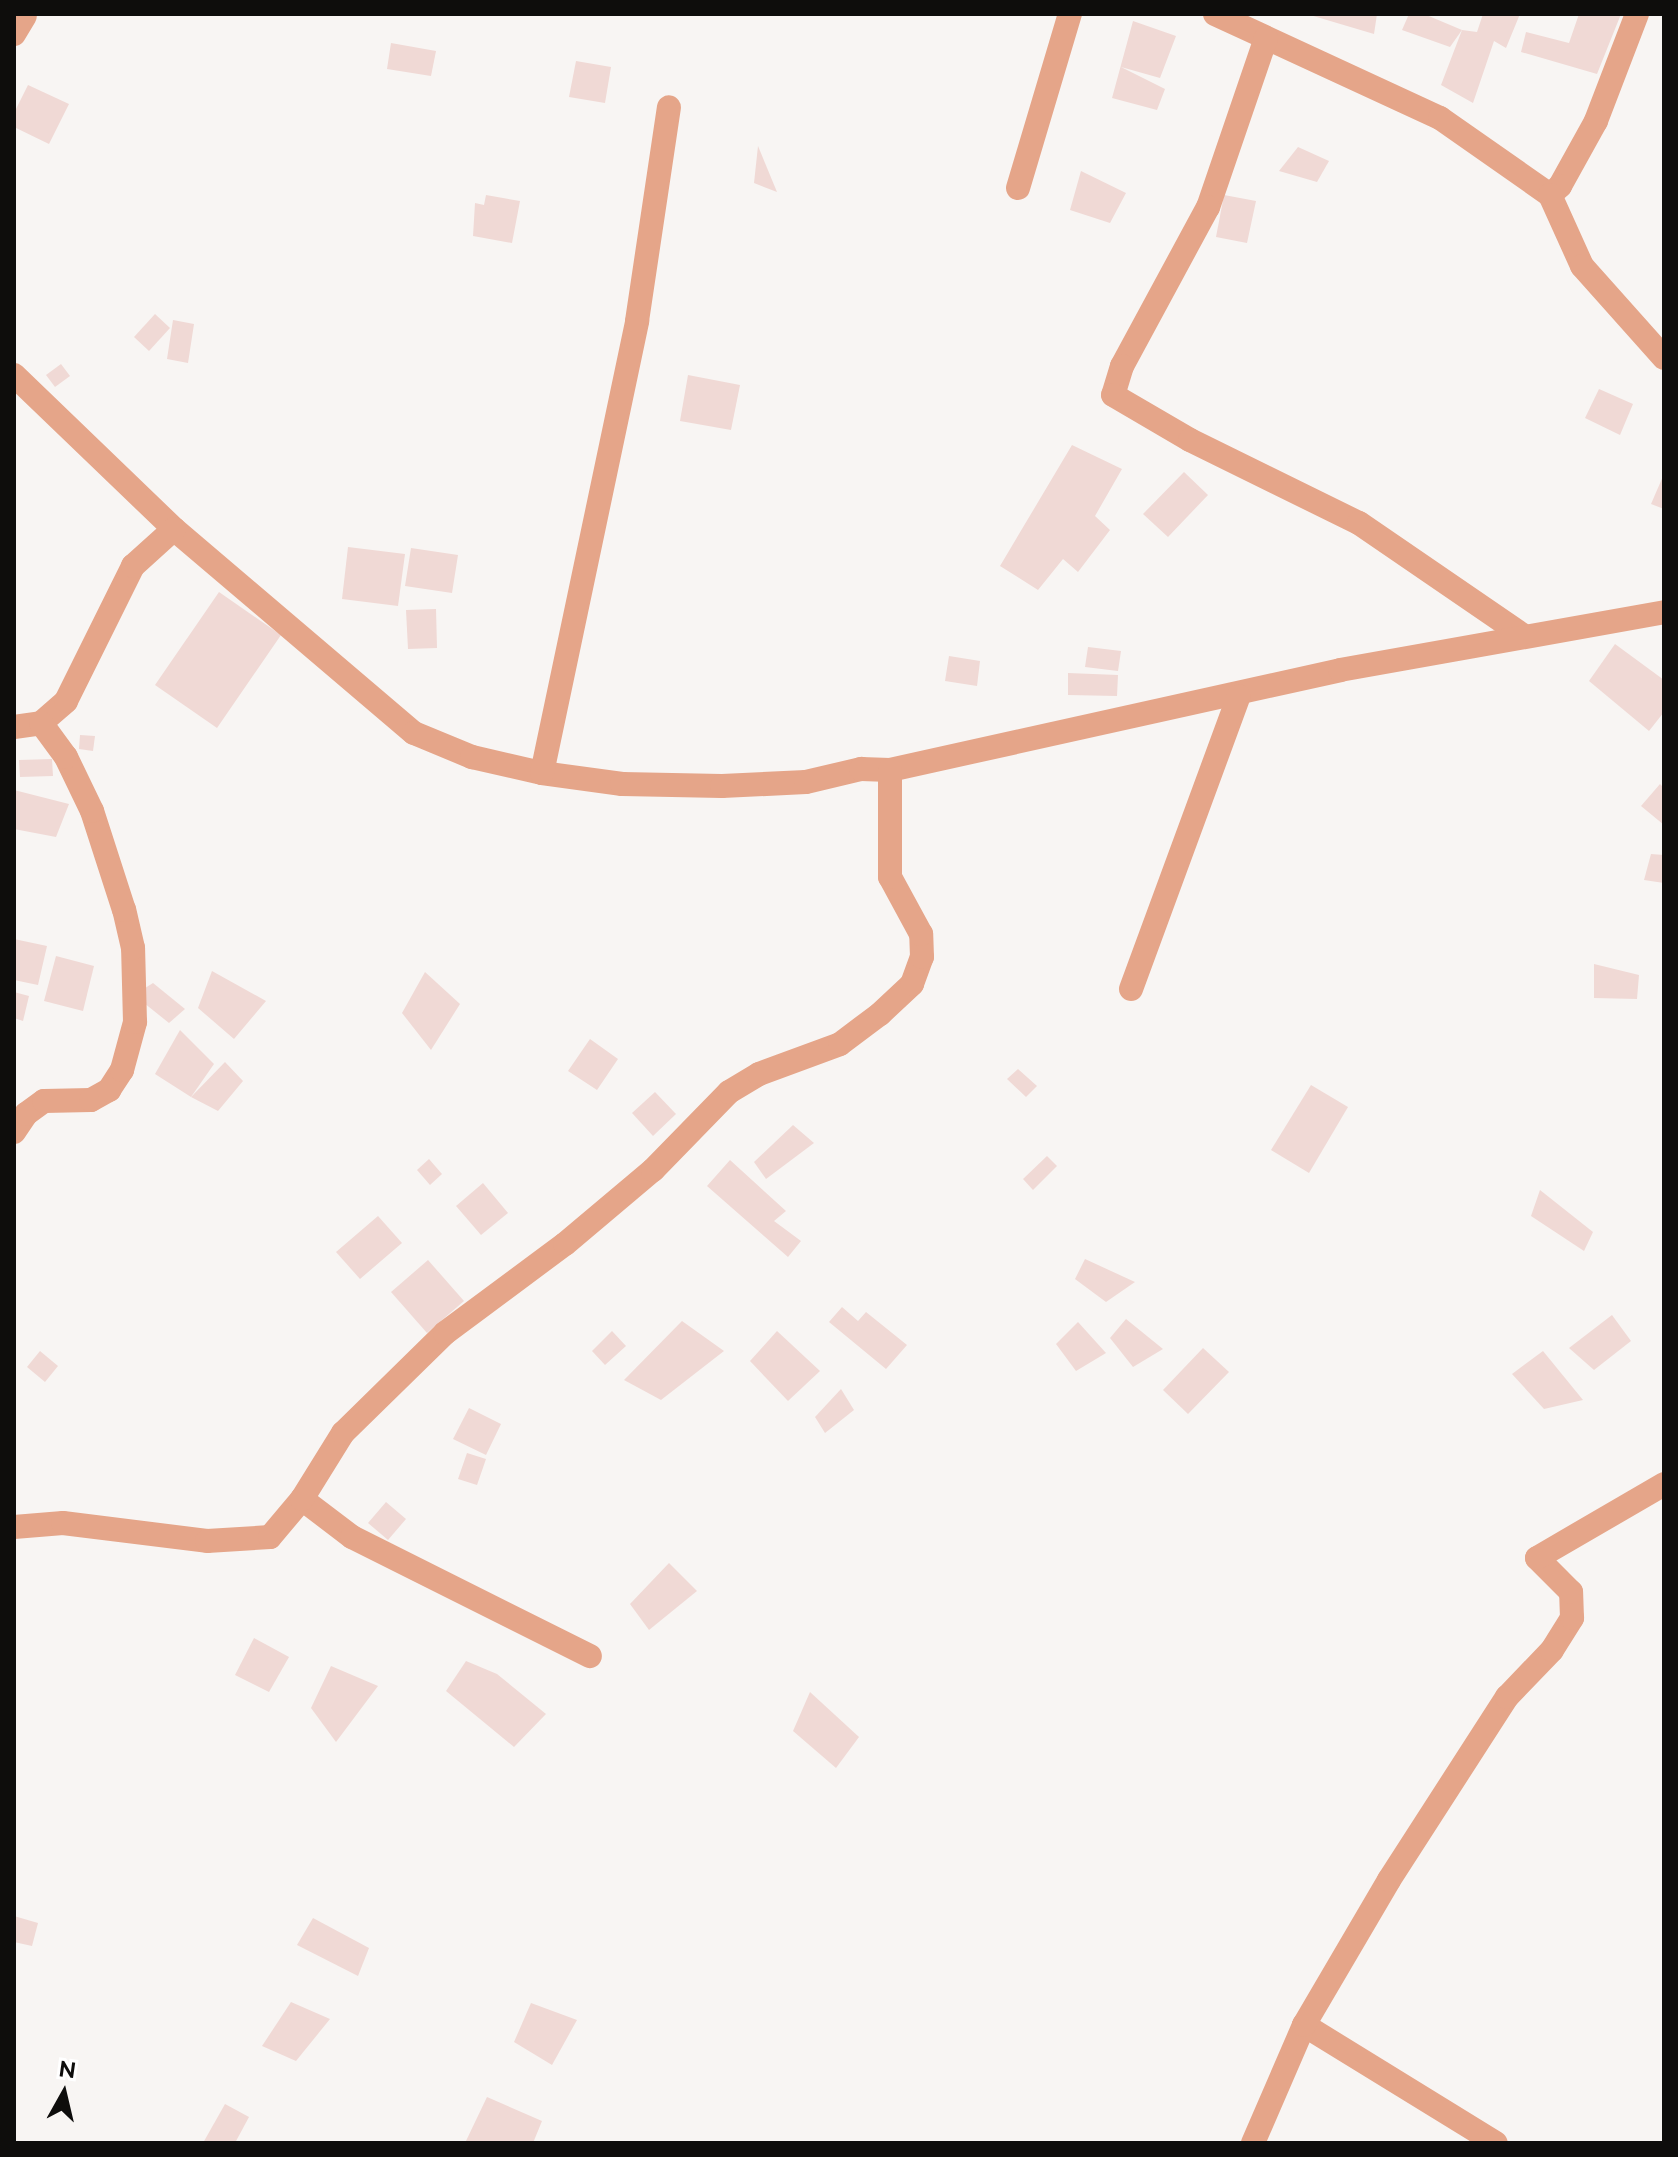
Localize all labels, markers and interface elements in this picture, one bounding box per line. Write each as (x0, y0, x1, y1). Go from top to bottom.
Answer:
north arrow (24, 2053, 104, 2133)
text: N (57, 2055, 77, 2083)

